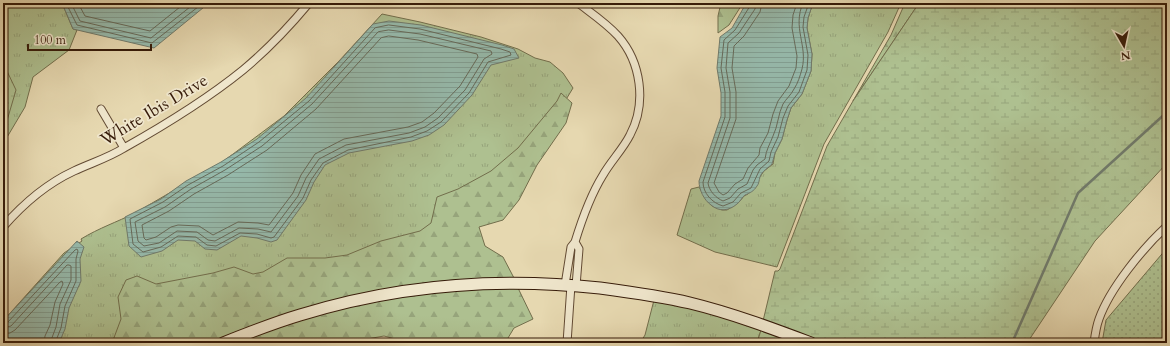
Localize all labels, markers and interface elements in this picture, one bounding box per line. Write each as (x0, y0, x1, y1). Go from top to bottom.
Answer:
scale bar (28, 26, 151, 52)
north arrow (1104, 26, 1144, 66)
text: 100 m (34, 32, 67, 48)
text: N (1119, 47, 1131, 64)
street label: White Ibis Drive (95, 69, 212, 152)

